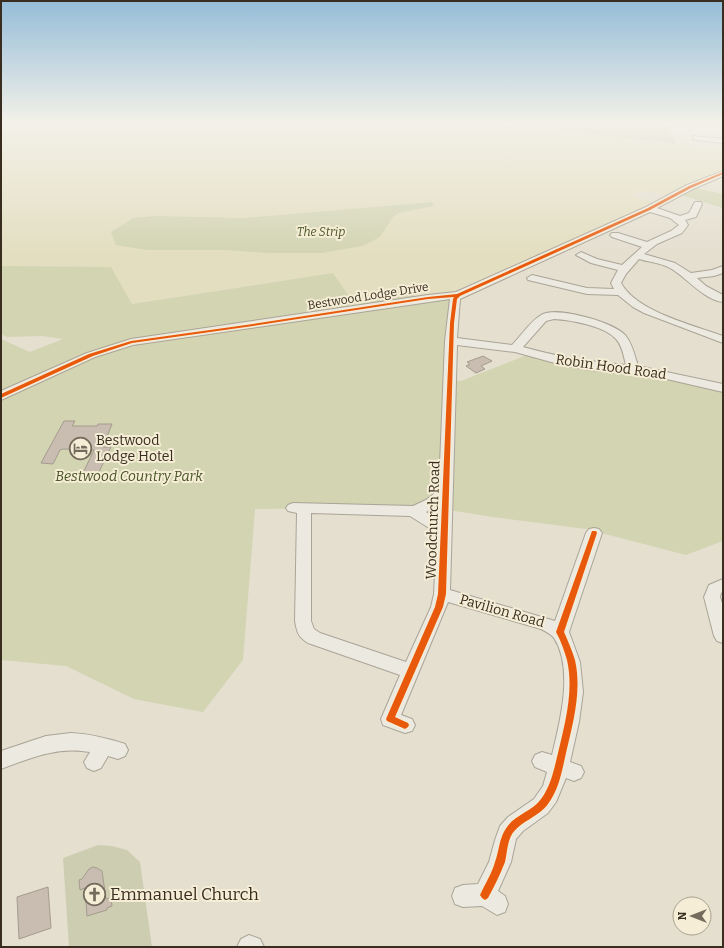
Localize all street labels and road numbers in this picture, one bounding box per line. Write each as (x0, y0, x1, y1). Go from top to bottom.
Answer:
street label: Bestwood Lodge Drive (306, 280, 430, 312)
street label: Robin Hood Road (554, 351, 668, 383)
street label: Woodchurch Road (422, 460, 444, 580)
street label: Pavilion Road (458, 591, 546, 631)

